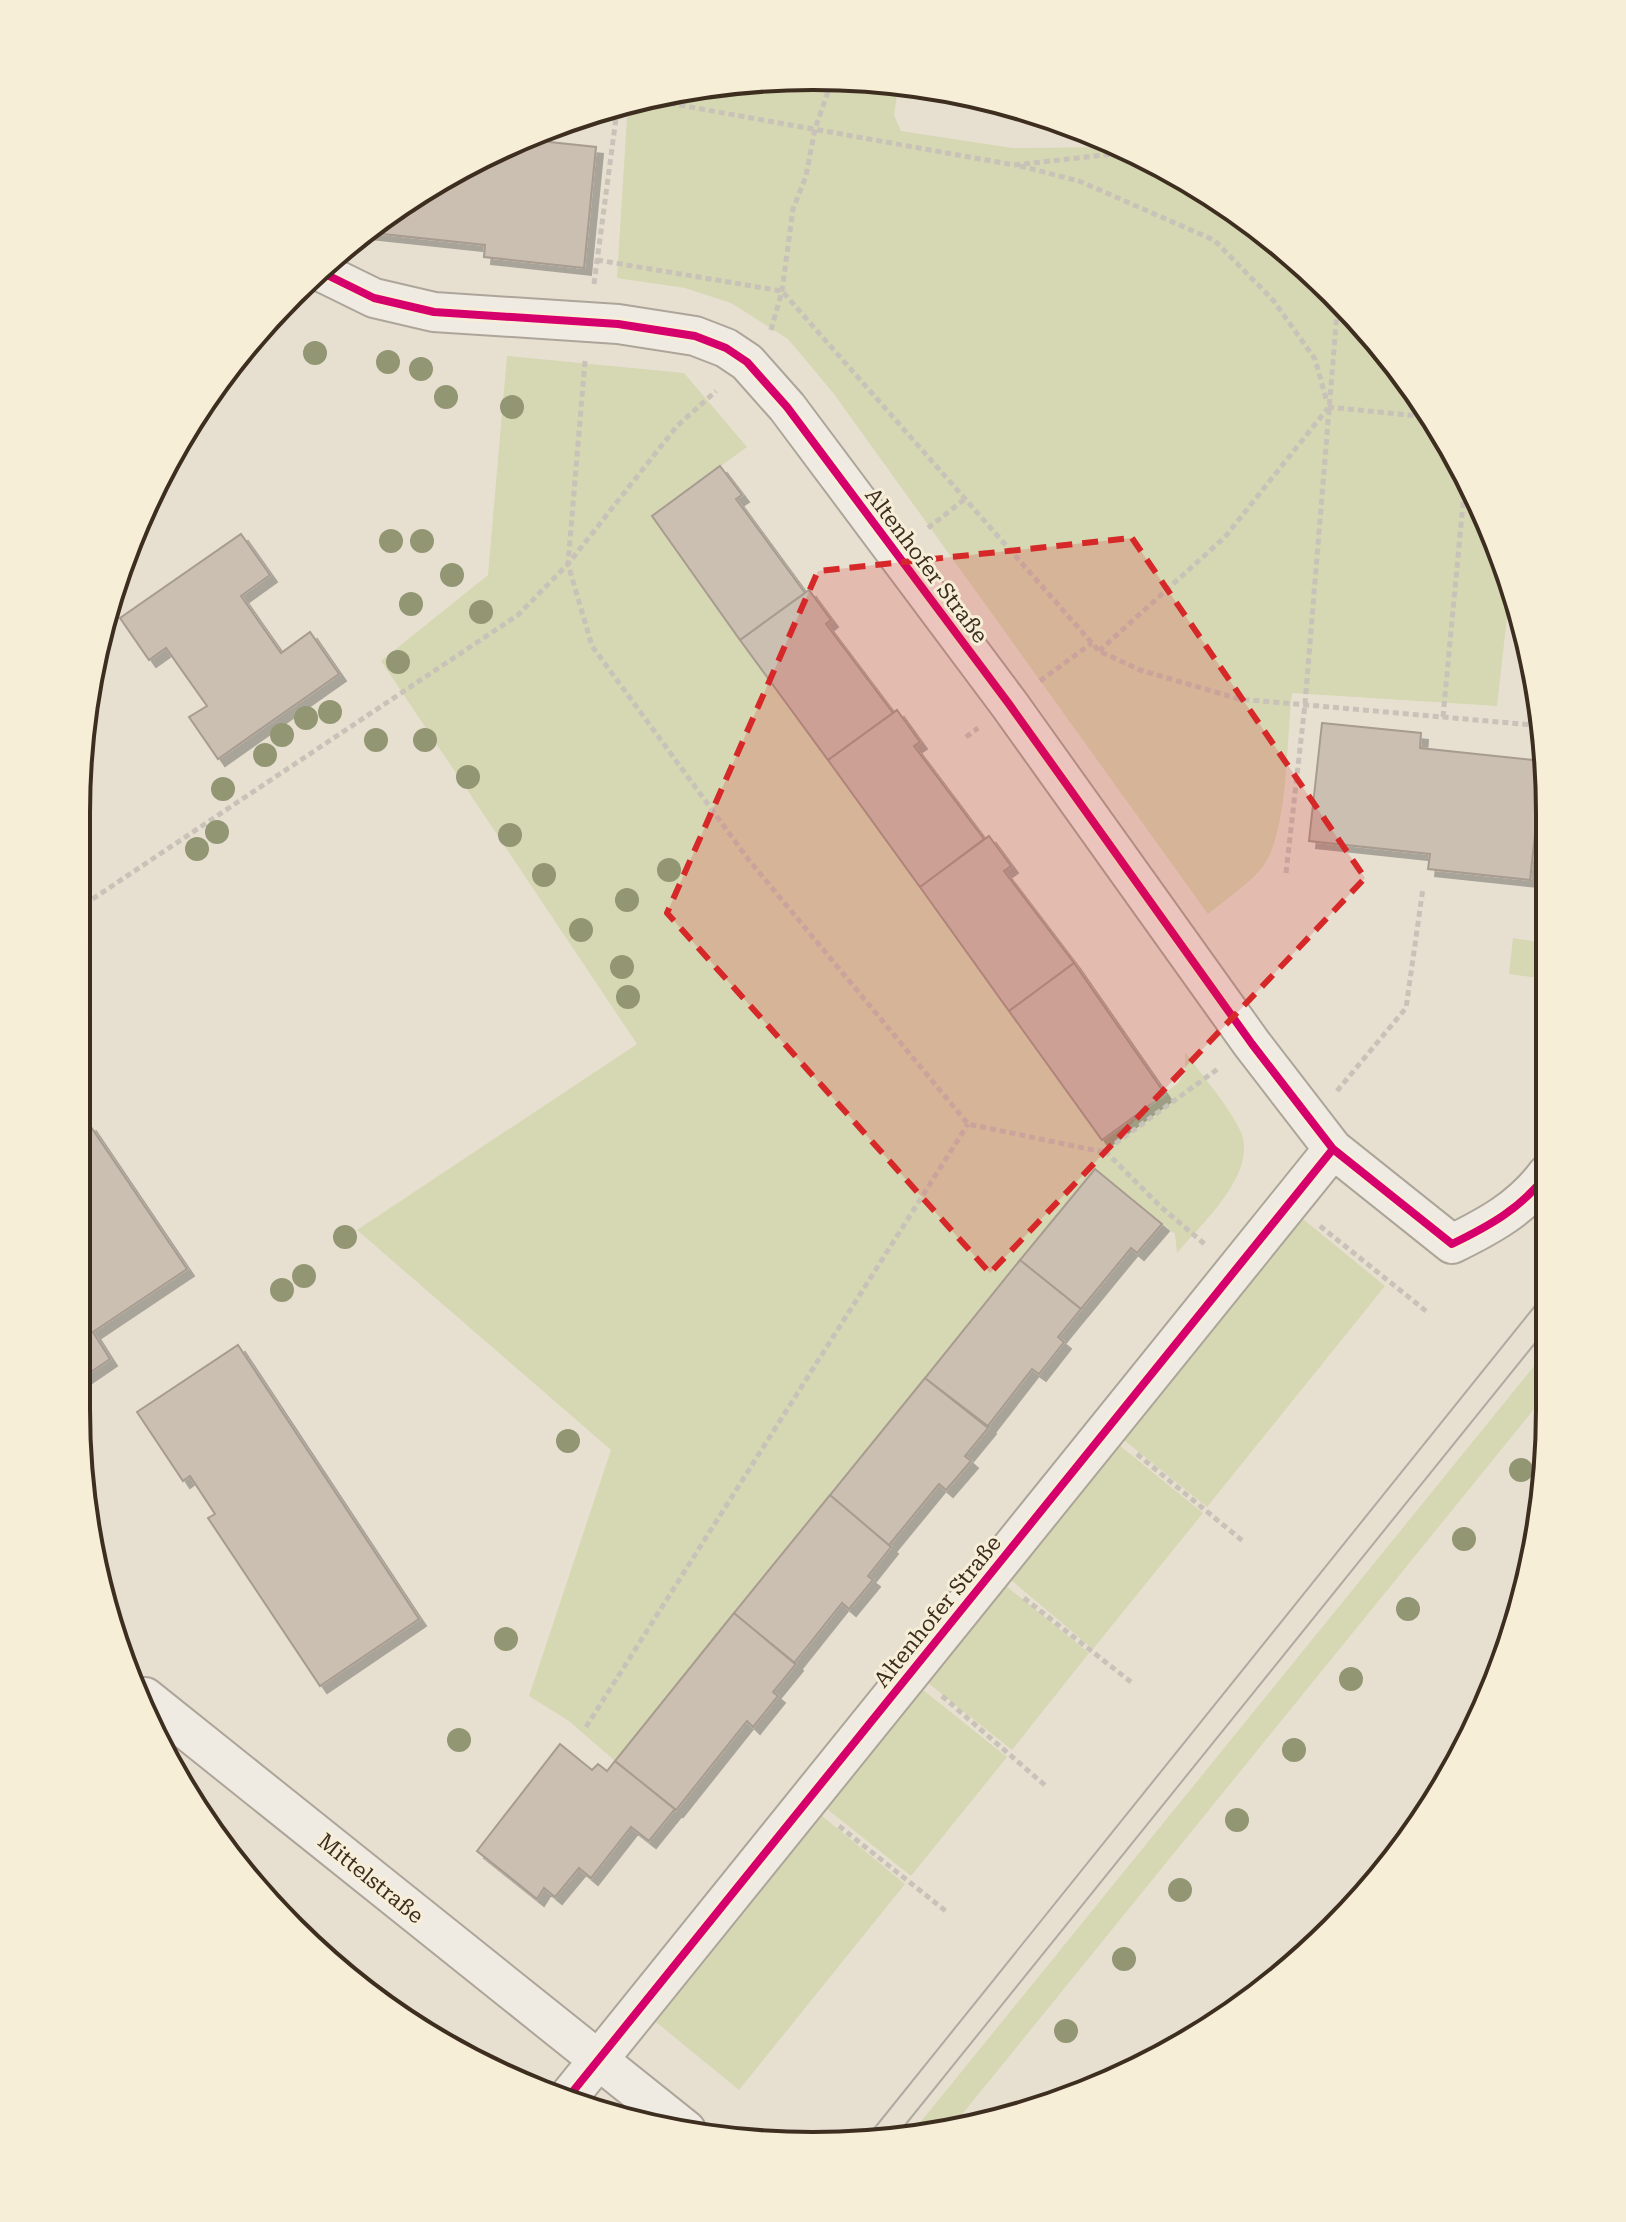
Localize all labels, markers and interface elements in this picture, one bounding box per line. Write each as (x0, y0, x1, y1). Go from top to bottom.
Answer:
street label: Altenhofer Straße (860, 483, 993, 648)
street label: Altenhofer Straße (869, 1531, 1006, 1692)
street label: Mittelstraße (313, 1828, 428, 1928)

